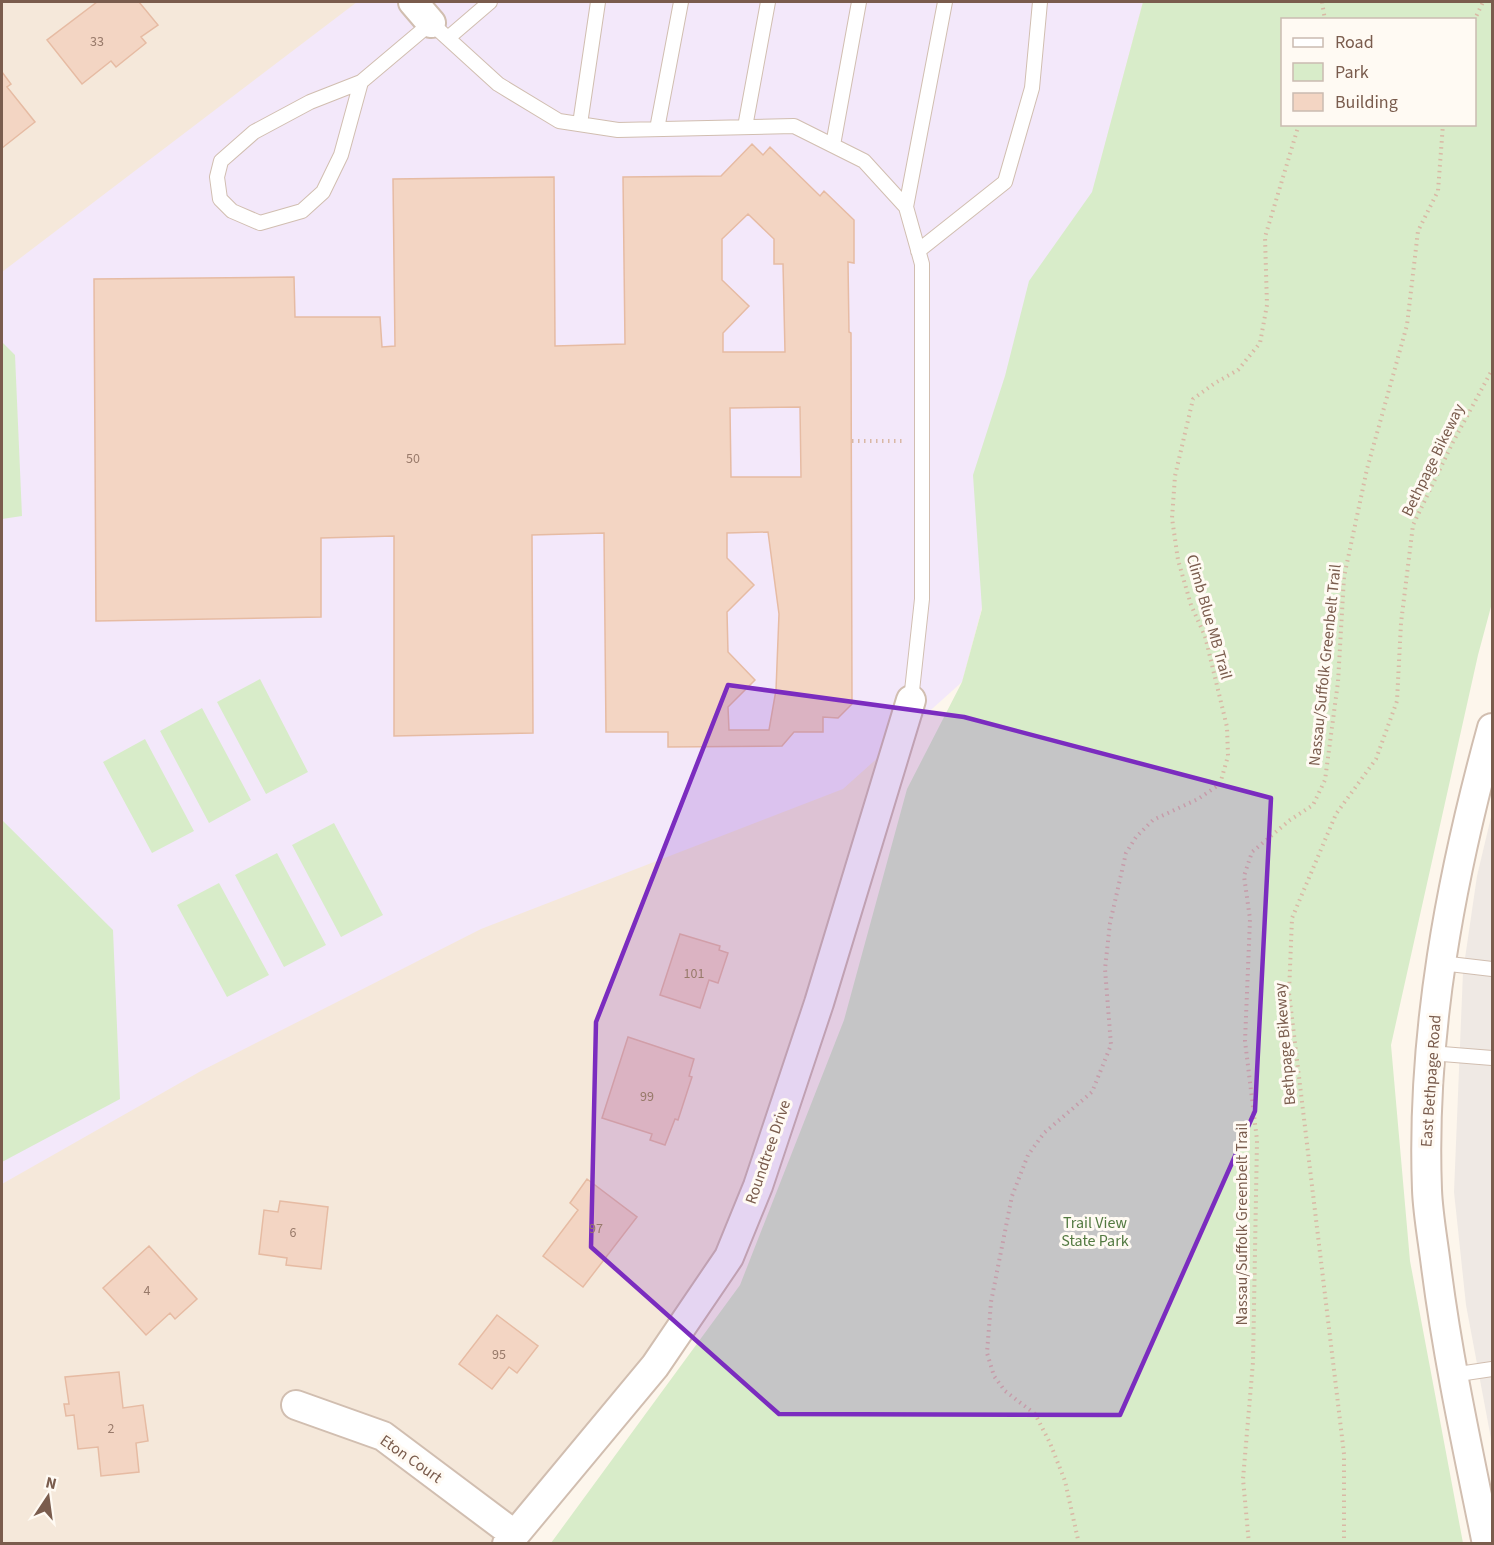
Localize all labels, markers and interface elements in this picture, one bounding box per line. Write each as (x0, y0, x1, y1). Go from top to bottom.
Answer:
legend (1281, 18, 1476, 126)
text: Road (1335, 30, 1374, 55)
house number: 33 (90, 32, 104, 52)
text: Park (1335, 60, 1369, 85)
text: Building (1335, 90, 1398, 115)
street label: Bethpage Bikeway (1396, 399, 1470, 520)
house number: 50 (406, 449, 420, 469)
street label: Climb Blue MB Trail (1181, 552, 1237, 682)
street label: Nassau/Suffolk Greenbelt Trail (1303, 563, 1347, 767)
house number: 101 (684, 964, 704, 984)
street label: Bethpage Bikeway (1269, 981, 1301, 1106)
street label: East Bethpage Road (1415, 1014, 1447, 1148)
house number: 99 (640, 1087, 654, 1107)
street label: Roundtree Drive (740, 1097, 796, 1207)
street label: Nassau/Suffolk Greenbelt Trail (1231, 1123, 1253, 1325)
park label: Trail View State Park (1061, 1212, 1129, 1252)
house number: 97 (589, 1219, 603, 1239)
house number: 6 (290, 1223, 297, 1243)
house number: 4 (144, 1281, 151, 1301)
house number: 95 (492, 1345, 506, 1365)
house number: 2 (108, 1419, 115, 1439)
street label: Eton Court (375, 1430, 447, 1489)
north arrow (18, 1467, 78, 1527)
text: N (43, 1471, 59, 1495)

